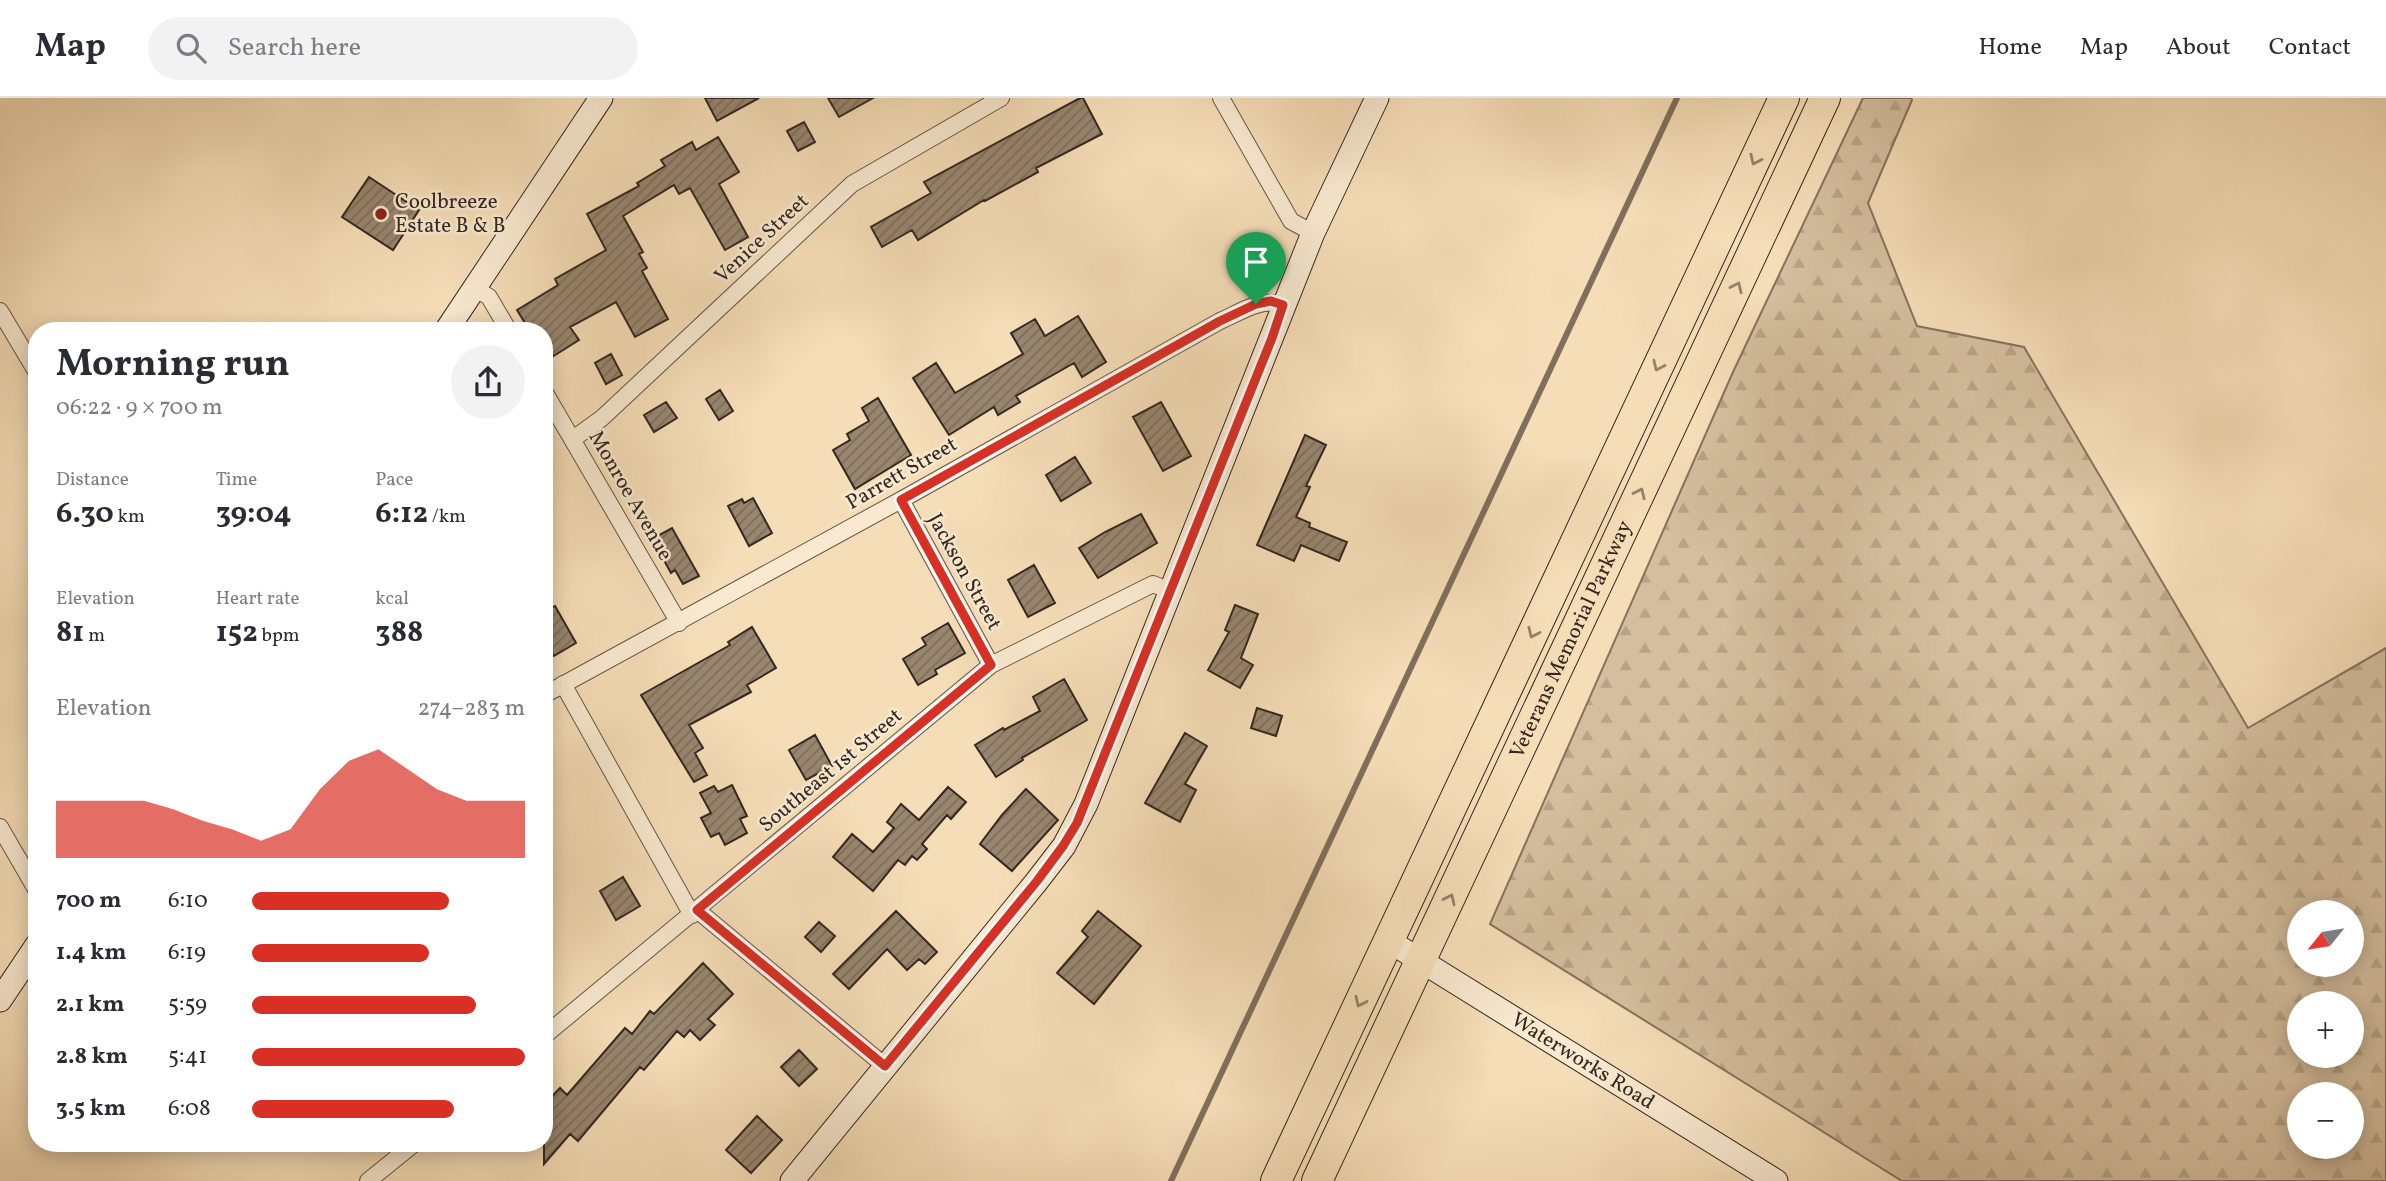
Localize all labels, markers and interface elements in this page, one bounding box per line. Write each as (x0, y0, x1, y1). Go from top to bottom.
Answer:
search box (148, 17, 638, 80)
text: Map (35, 25, 106, 71)
icon: search (172, 29, 210, 67)
text: Search here (228, 30, 361, 66)
text: Home (1978, 31, 2042, 65)
text: Map (2080, 31, 2128, 65)
text: About (2166, 31, 2231, 65)
text: Contact (2269, 31, 2351, 65)
one-way arrow (1749, 153, 1763, 165)
place label: Coolbreeze Estate B & B (395, 188, 506, 241)
street label: Venice Street (708, 188, 816, 290)
marker: Coolbreeze Estate B & B (373, 206, 389, 222)
pin (1226, 232, 1286, 304)
icon: arrive (1237, 243, 1275, 281)
one-way arrow (1728, 282, 1742, 294)
text: Morning run (56, 339, 290, 392)
button: share (451, 345, 525, 419)
one-way arrow (1653, 359, 1667, 371)
text: 06:22 · 9 × 700 m (56, 392, 223, 424)
street label: Monroe Avenue (581, 426, 679, 566)
street label: Parrett Street (841, 430, 963, 518)
text: Distance (56, 467, 129, 493)
text: Time (216, 467, 257, 493)
text: Pace (375, 467, 413, 493)
one-way arrow (1632, 488, 1646, 500)
text: 6.30 (56, 493, 114, 535)
text: 39:04 (216, 493, 292, 535)
text: 6:12 (375, 493, 428, 535)
text: km (114, 504, 145, 530)
text: /km (428, 504, 466, 530)
street label: Jackson Street (920, 508, 1008, 636)
street label: Veterans Memorial Parkway (1503, 515, 1640, 763)
text: Elevation (56, 586, 135, 612)
text: Heart rate (216, 586, 300, 612)
text: kcal (375, 586, 409, 612)
text: 81 (56, 612, 84, 654)
text: 152 (216, 612, 258, 654)
text: 388 (375, 612, 423, 654)
text: m (84, 623, 105, 649)
text: bpm (258, 623, 300, 649)
one-way arrow (1527, 626, 1541, 638)
text: Elevation (56, 693, 152, 725)
text: 274–283 m (418, 693, 525, 725)
street label: Southeast 1st Street (753, 702, 909, 840)
text: 700 m (56, 885, 122, 917)
text: 6:10 (168, 885, 208, 917)
one-way arrow (1442, 893, 1456, 906)
north arrow (2287, 900, 2364, 976)
map controls (2287, 900, 2364, 1159)
text: 1.4 km (56, 937, 127, 969)
text: 6:19 (168, 937, 206, 969)
text: 2.1 km (56, 989, 125, 1021)
text: 5:59 (168, 989, 207, 1021)
button: + (2287, 991, 2364, 1068)
one-way arrow (1354, 995, 1368, 1007)
street label: Waterworks Road (1505, 1006, 1660, 1117)
text: 2.8 km (56, 1041, 128, 1073)
text: 5:41 (168, 1041, 207, 1073)
button: − (2287, 1082, 2364, 1159)
text: 3.5 km (56, 1093, 126, 1125)
text: 6:08 (168, 1093, 211, 1125)

